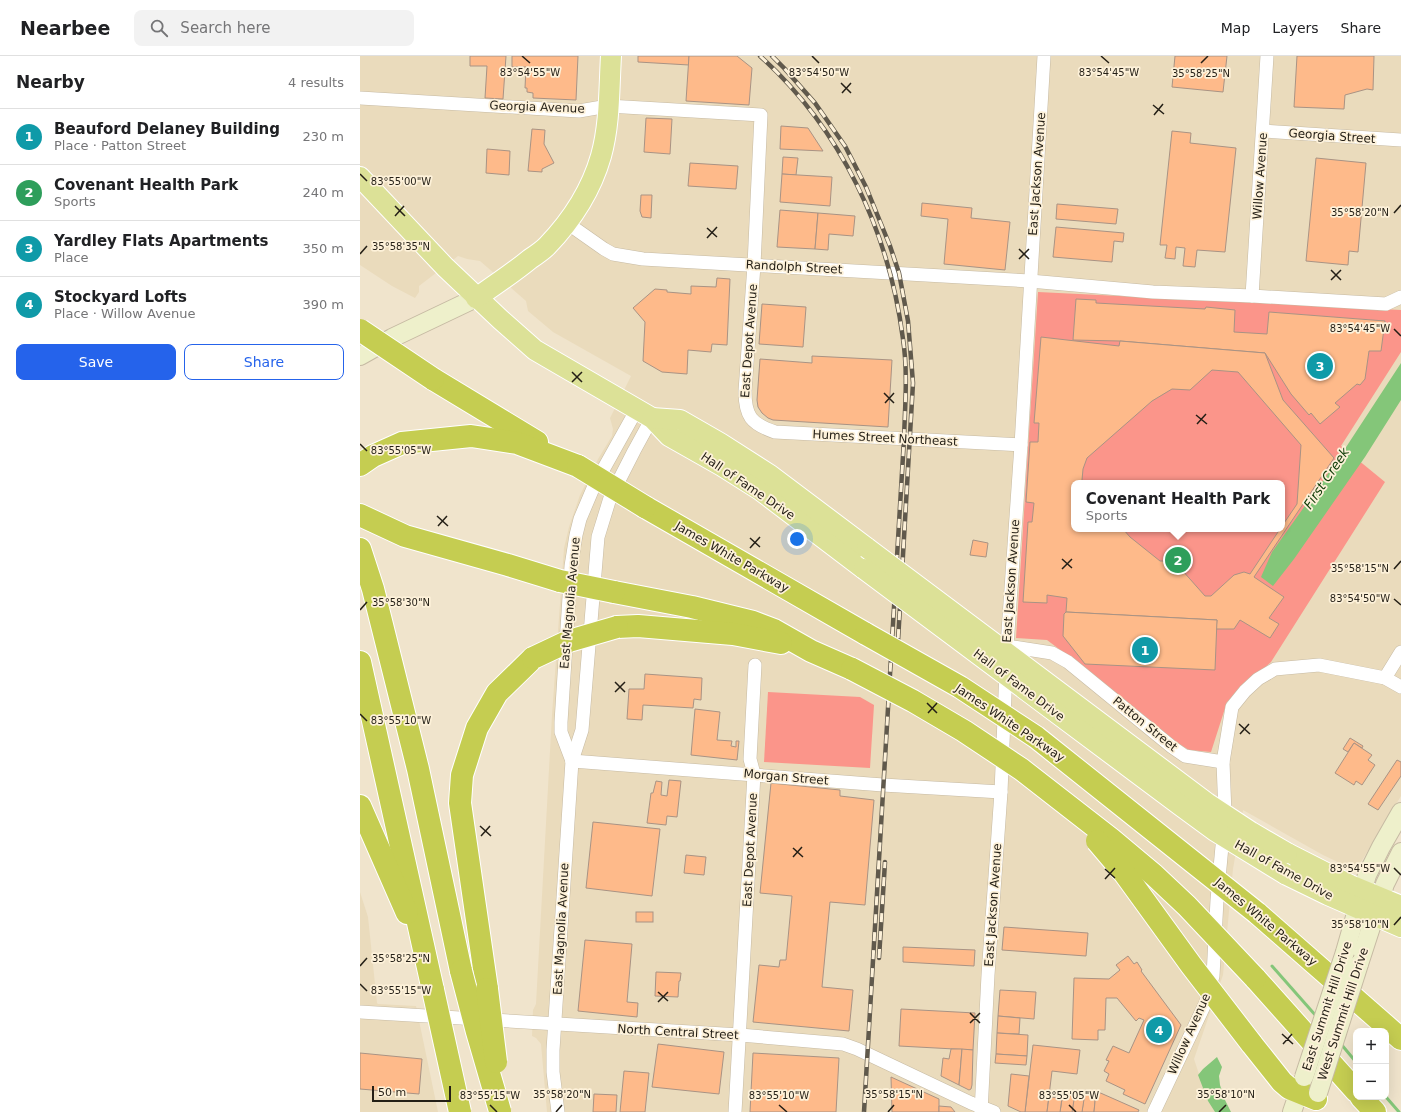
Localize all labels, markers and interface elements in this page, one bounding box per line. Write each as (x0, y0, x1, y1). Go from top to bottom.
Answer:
search box (134, 10, 414, 46)
text: Nearbee (20, 17, 110, 39)
icon: search (148, 17, 170, 39)
text: Search here (180, 19, 270, 37)
text: Map (1221, 20, 1250, 36)
text: Layers (1272, 20, 1319, 36)
text: Share (1341, 20, 1381, 36)
text: 83°54'55"W (500, 67, 560, 78)
text: 83°54'50"W (789, 67, 849, 78)
text: 83°54'45"W (1079, 67, 1139, 78)
text: 35°58'25"N (1172, 68, 1230, 79)
text: Nearby (16, 72, 85, 92)
text: 4 results (288, 75, 344, 90)
street label: Georgia Avenue (489, 98, 585, 116)
street label: East Jackson Avenue (1026, 112, 1048, 236)
text: Beauford Delaney Building (54, 120, 280, 138)
street label: Georgia Street (1288, 126, 1376, 146)
text: 1 (24, 129, 34, 144)
text: 230 m (302, 129, 344, 144)
street label: Willow Avenue (1250, 132, 1270, 220)
text: Place · Patton Street (54, 138, 186, 153)
text: Covenant Health Park (54, 176, 238, 194)
text: 83°55'00"W (371, 176, 431, 187)
text: 2 (24, 185, 34, 200)
text: 240 m (302, 185, 344, 200)
text: Sports (54, 194, 96, 209)
text: 35°58'20"N (1331, 207, 1389, 218)
text: Yardley Flats Apartments (54, 232, 269, 250)
text: 3 (24, 241, 34, 256)
text: 350 m (302, 241, 344, 256)
text: 35°58'35"N (372, 241, 430, 252)
text: Place (54, 250, 89, 265)
street label: Randolph Street (745, 257, 843, 277)
street label: East Depot Avenue (738, 283, 760, 399)
text: Stockyard Lofts (54, 288, 187, 306)
text: 4 (24, 297, 34, 312)
text: 390 m (302, 297, 344, 312)
text: Place · Willow Avenue (54, 306, 195, 321)
text: 83°54'45"W (1330, 323, 1390, 334)
button: Save (16, 344, 176, 380)
button: Share (184, 344, 344, 380)
pin: 3 (1307, 351, 1333, 381)
street label: Humes Street Northeast (812, 427, 958, 449)
text: 83°55'05"W (371, 445, 431, 456)
water label: First Creek (1301, 445, 1353, 512)
street label: Hall of Fame Drive (698, 449, 798, 523)
popup (1071, 480, 1285, 532)
text: Covenant Health Park (1086, 490, 1270, 508)
text: Sports (1086, 508, 1128, 523)
street label: James White Parkway (672, 518, 791, 595)
street label: East Jackson Avenue (1000, 519, 1022, 643)
your location (787, 529, 807, 549)
street label: East Magnolia Avenue (557, 536, 583, 670)
pin: 2 (1165, 545, 1191, 575)
text: 35°58'15"N (1331, 563, 1389, 574)
text: 83°54'50"W (1330, 593, 1390, 604)
text: 35°58'30"N (372, 597, 430, 608)
pin: 1 (1132, 635, 1158, 665)
street label: Hall of Fame Drive (971, 646, 1067, 724)
street label: James White Parkway (952, 681, 1067, 765)
street label: Patton Street (1110, 694, 1180, 754)
text: 83°55'10"W (371, 715, 431, 726)
street label: Morgan Street (743, 766, 829, 788)
street label: East Depot Avenue (740, 793, 760, 907)
street label: Hall of Fame Drive (1232, 837, 1336, 903)
street label: East Jackson Avenue (982, 843, 1004, 967)
street label: East Magnolia Avenue (551, 863, 571, 995)
text: 83°54'55"W (1330, 863, 1390, 874)
street label: James White Parkway (1211, 875, 1320, 969)
text: 35°58'10"N (1331, 919, 1389, 930)
street label: East Summit Hill Drive (1299, 940, 1355, 1072)
street label: West Summit Hill Drive (1315, 946, 1371, 1082)
text: 35°58'25"N (372, 953, 430, 964)
text: 83°55'15"W (371, 985, 431, 996)
street label: Willow Avenue (1165, 991, 1213, 1077)
pin: 4 (1146, 1015, 1172, 1045)
street label: North Central Street (617, 1022, 739, 1042)
map controls (1353, 1028, 1389, 1100)
button: + (1353, 1028, 1389, 1064)
button: − (1353, 1064, 1389, 1100)
scale bar (372, 1084, 451, 1103)
text: 50 m (378, 1086, 406, 1099)
text: 35°58'20"N (533, 1089, 591, 1100)
text: 35°58'15"N (865, 1089, 923, 1100)
text: 35°58'10"N (1197, 1089, 1255, 1100)
text: 83°55'15"W (460, 1090, 520, 1101)
text: 83°55'10"W (749, 1090, 809, 1101)
text: 83°55'05"W (1039, 1090, 1099, 1101)

